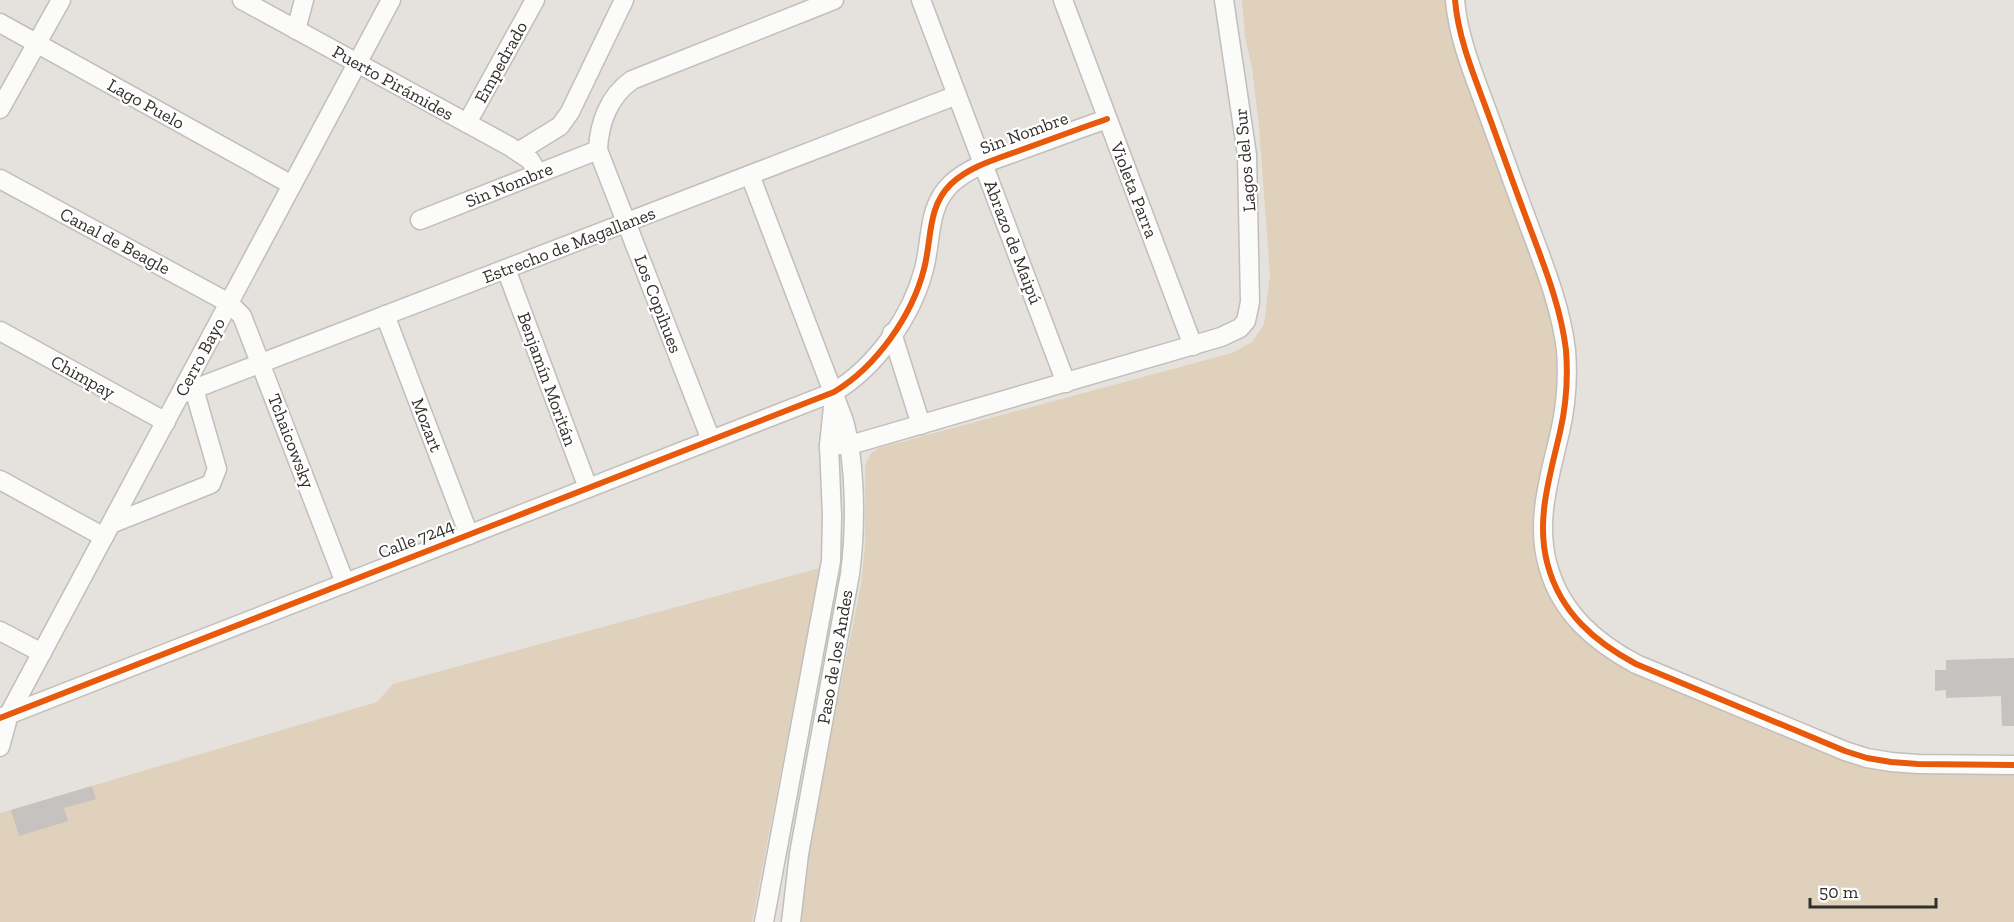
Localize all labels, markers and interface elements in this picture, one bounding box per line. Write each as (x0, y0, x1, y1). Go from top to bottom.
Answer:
street label: Empedrado (470, 17, 532, 107)
street label: Puerto Pirámides (329, 41, 457, 125)
street label: Lago Puelo (104, 74, 188, 134)
street label: Sin Nombre (977, 107, 1071, 159)
street label: Lagos del Sur (1230, 107, 1260, 213)
street label: Violeta Parra (1105, 138, 1162, 241)
street label: Sin Nombre (462, 158, 556, 212)
street label: Abrazo de Maipú (979, 177, 1047, 307)
street label: Estrecho de Magallanes (480, 202, 659, 288)
street label: Canal de Beagle (56, 203, 174, 279)
street label: Los Copihues (629, 252, 687, 356)
street label: Benjamín Moritán (513, 309, 582, 450)
street label: Cerro Bayo (170, 314, 230, 400)
street label: Chimpay (47, 350, 120, 404)
street label: Tchaicowsky (263, 391, 319, 492)
street label: Mozart (407, 395, 447, 455)
street label: Calle 7244 (375, 514, 457, 564)
street label: Paso de los Andes (812, 588, 858, 726)
scale bar (1810, 871, 1936, 909)
text: 50 m (1819, 881, 1859, 903)

